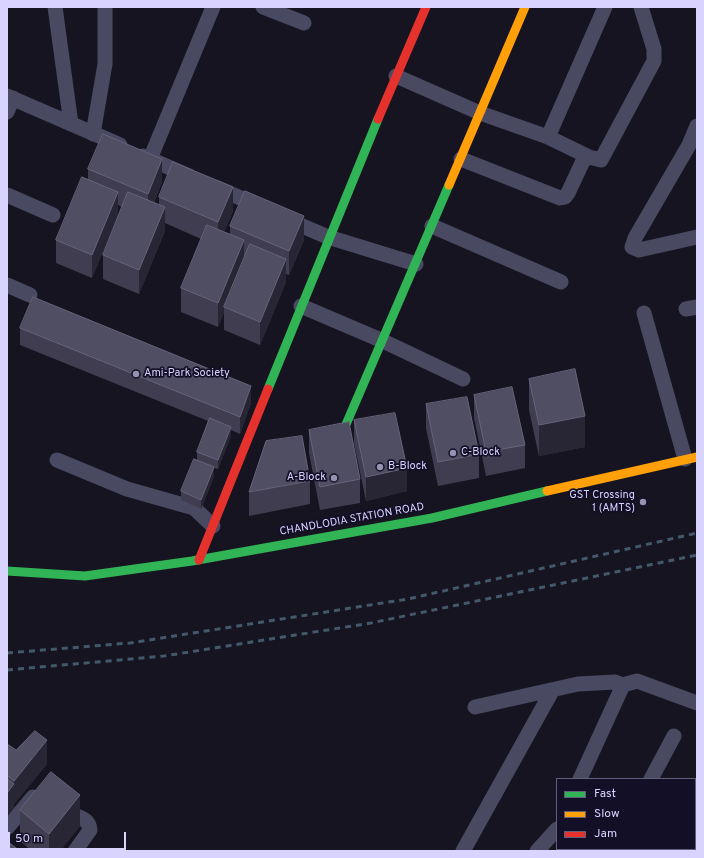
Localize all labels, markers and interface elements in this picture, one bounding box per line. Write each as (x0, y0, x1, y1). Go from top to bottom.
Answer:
place label: Ami-Park Society (144, 367, 230, 381)
marker: Ami-Park Society (131, 369, 141, 379)
place label: C-Block (461, 446, 500, 460)
marker: C-Block (448, 448, 458, 458)
place label: B-Block (388, 460, 427, 474)
marker: B-Block (375, 462, 385, 472)
place label: A-Block (287, 471, 326, 485)
marker: A-Block (329, 473, 339, 483)
place label: GST Crossing 1 (AMTS) (569, 489, 635, 515)
marker: GST Crossing 1 (AMTS) (638, 497, 648, 507)
street label: CHANDLODIA STATION ROAD (279, 501, 425, 539)
legend (556, 778, 696, 850)
text: Fast (594, 786, 616, 802)
text: Slow (594, 806, 620, 822)
scale bar (10, 824, 128, 850)
text: Jam (594, 826, 617, 842)
text: 50 m (15, 831, 43, 847)

